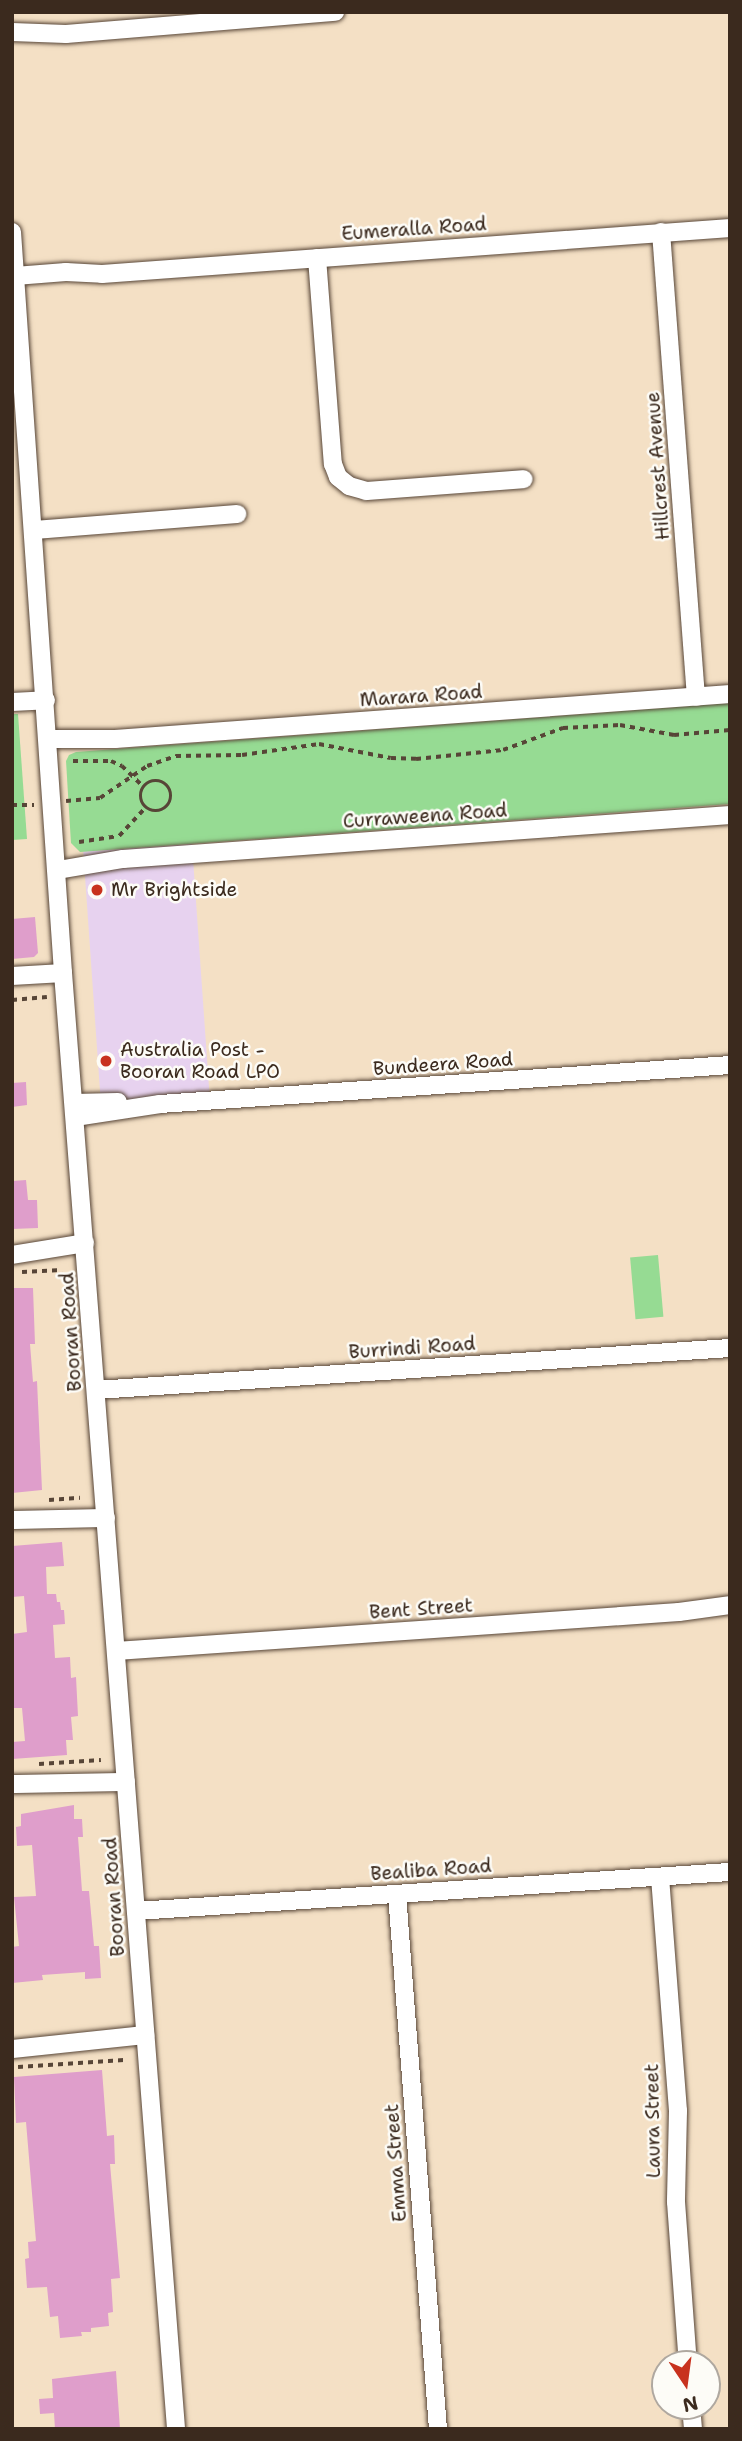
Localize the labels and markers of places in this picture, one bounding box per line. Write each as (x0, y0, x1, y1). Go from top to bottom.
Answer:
place label: Mr Brightside (111, 879, 237, 901)
marker: Mr Brightside (89, 882, 105, 898)
place label: Australia Post - Booran Road LPO (120, 1039, 280, 1083)
marker: Australia Post - Booran Road LPO (98, 1053, 114, 1069)

